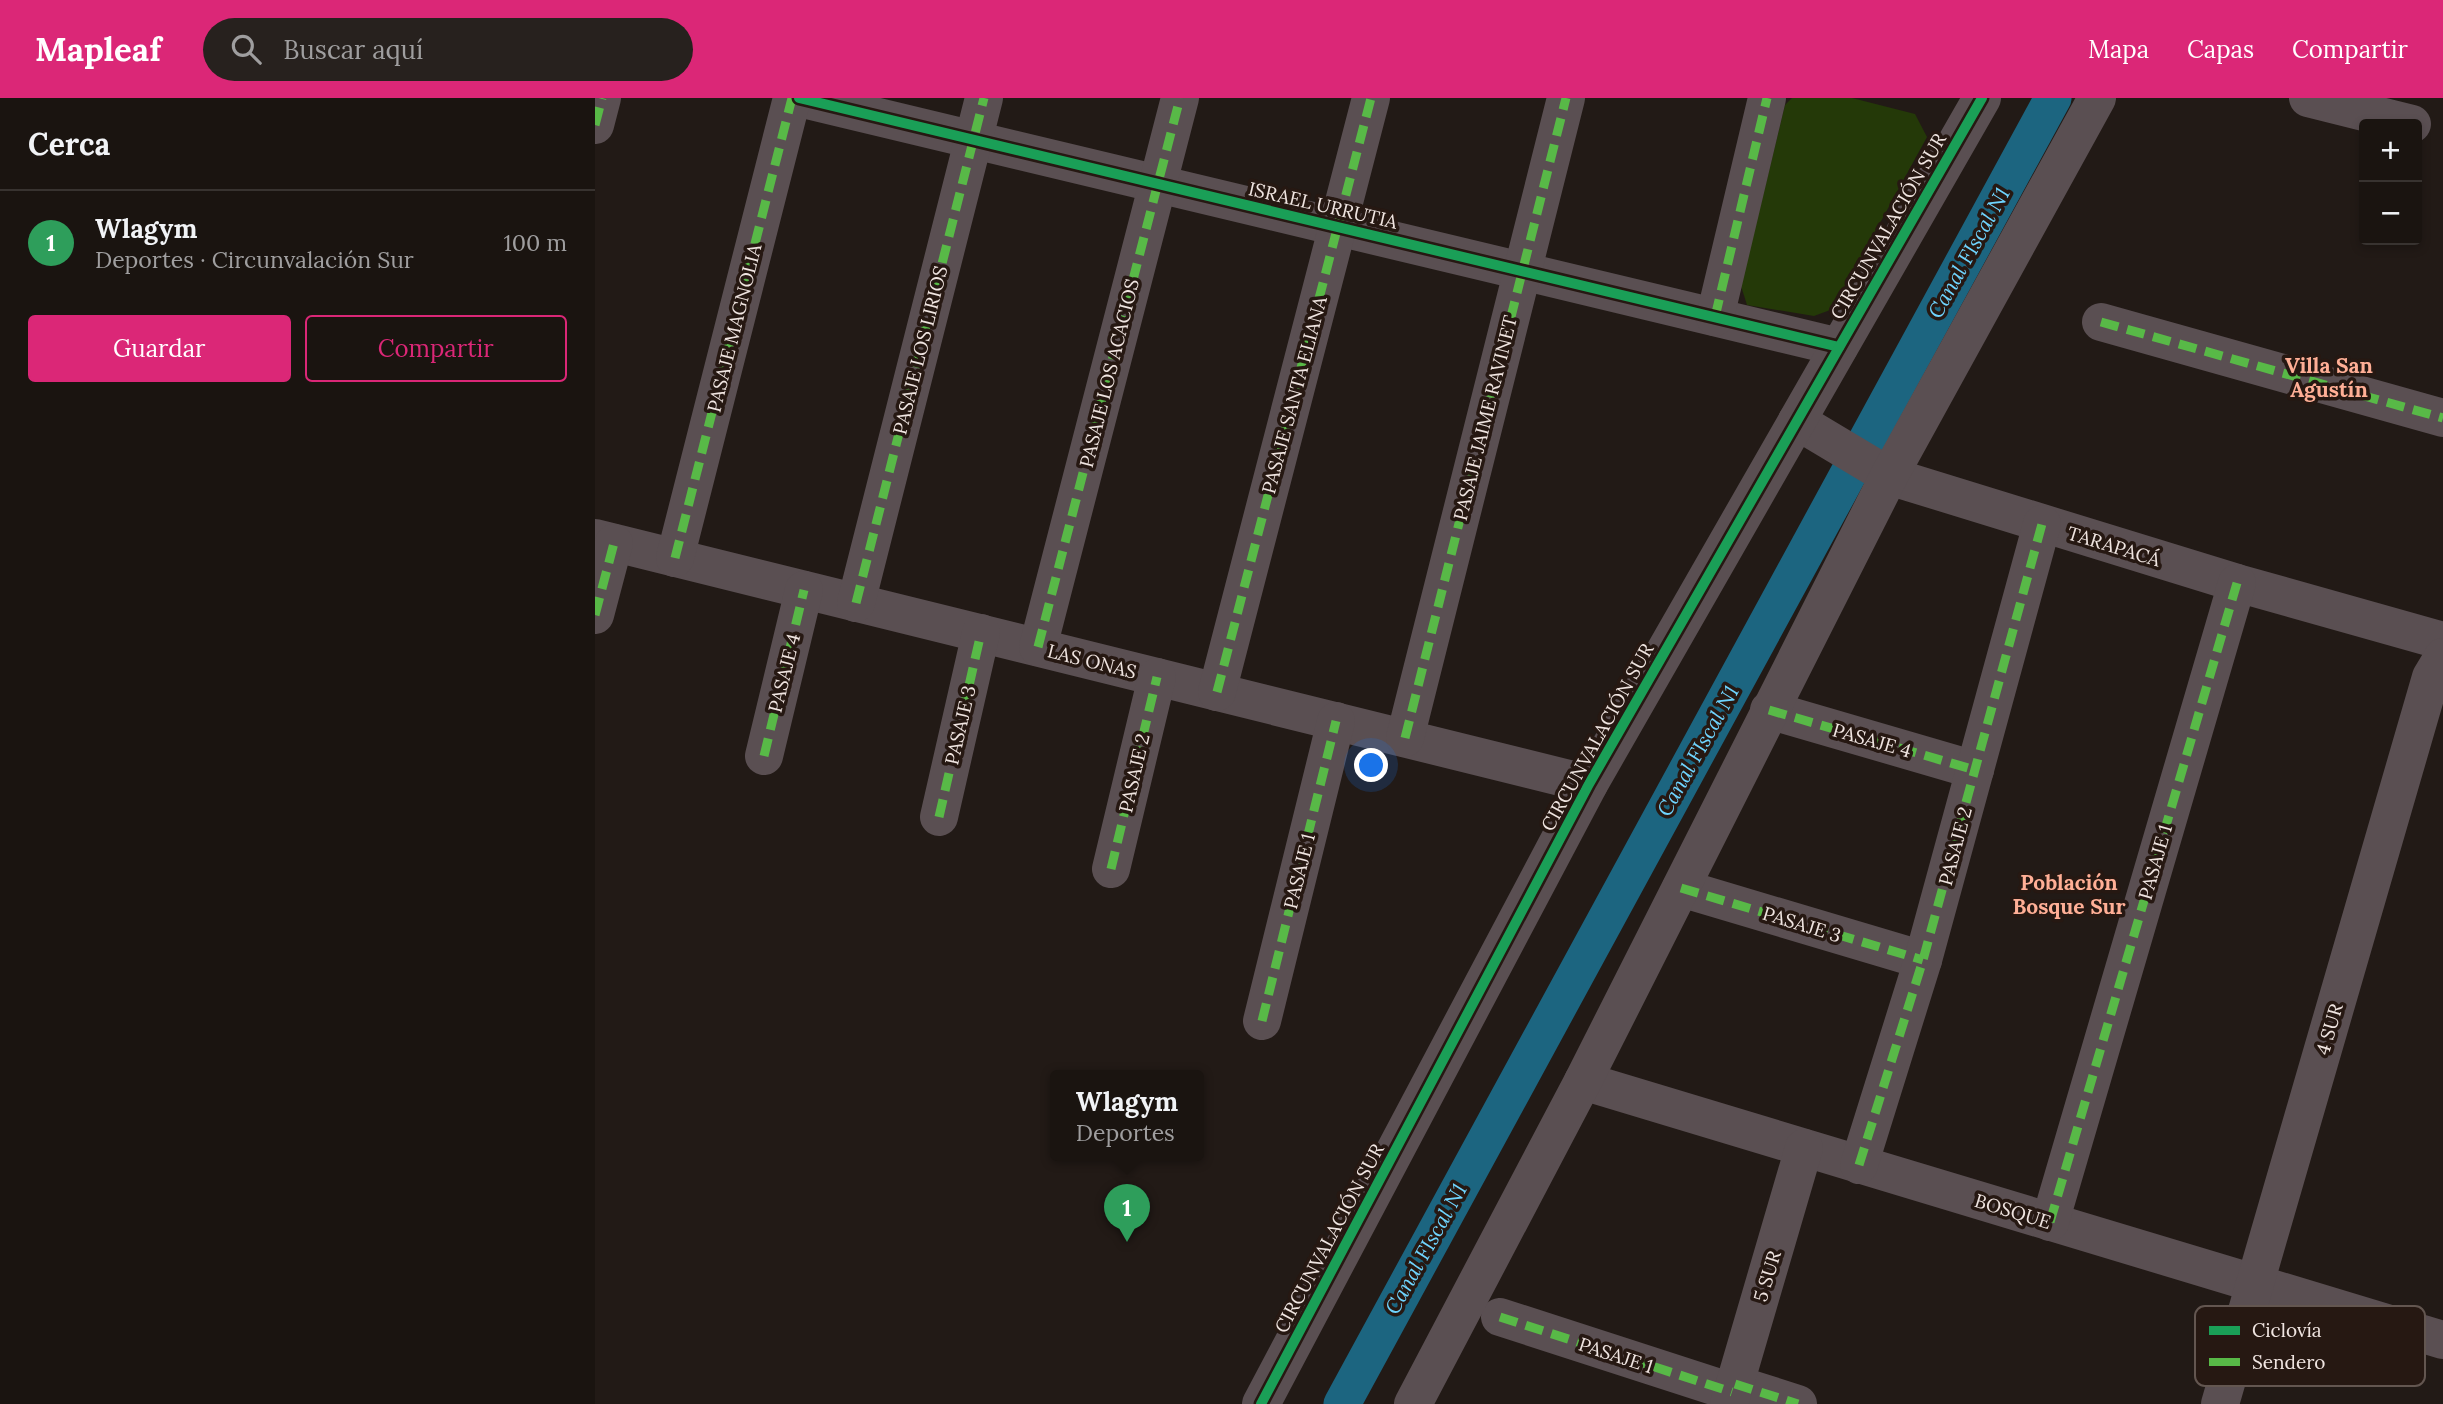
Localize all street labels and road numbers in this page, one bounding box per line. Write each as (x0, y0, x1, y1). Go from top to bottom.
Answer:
street label: CIRCUNVALACIÓN SUR (1825, 129, 1951, 323)
street label: ISRAEL URRUTIA (1246, 176, 1401, 234)
street label: PASAJE MAGNOLIA (701, 240, 767, 415)
street label: PASAJE LOS LIRIOS (887, 263, 953, 437)
street label: PASAJE LOS ACACIOS (1074, 276, 1144, 470)
street label: PASAJE SANTA ELIANA (1256, 293, 1332, 496)
street label: PASAJE JAIME RAVINET (1448, 313, 1522, 523)
street label: TARAPACÁ (2065, 520, 2164, 572)
street label: PASAJE 4 (763, 631, 805, 715)
street label: LAS ONAS (1045, 638, 1139, 684)
street label: CIRCUNVALACIÓN SUR (1535, 639, 1659, 835)
street label: PASAJE 3 (939, 683, 981, 767)
street label: PASAJE 4 (1830, 717, 1914, 763)
street label: PASAJE 2 (1113, 731, 1155, 815)
street label: PASAJE 2 (1933, 804, 1977, 888)
street label: PASAJE 1 (2133, 822, 2177, 902)
street label: PASAJE 1 (1278, 831, 1320, 911)
street label: PASAJE 3 (1760, 901, 1844, 947)
street label: 4 SUR (2310, 1000, 2348, 1057)
street label: CIRCUNVALACIÓN SUR (1269, 1139, 1389, 1337)
street label: BOSQUE (1972, 1188, 2054, 1234)
street label: 5 SUR (1748, 1247, 1786, 1305)
street label: PASAJE 1 (1576, 1332, 1656, 1378)

